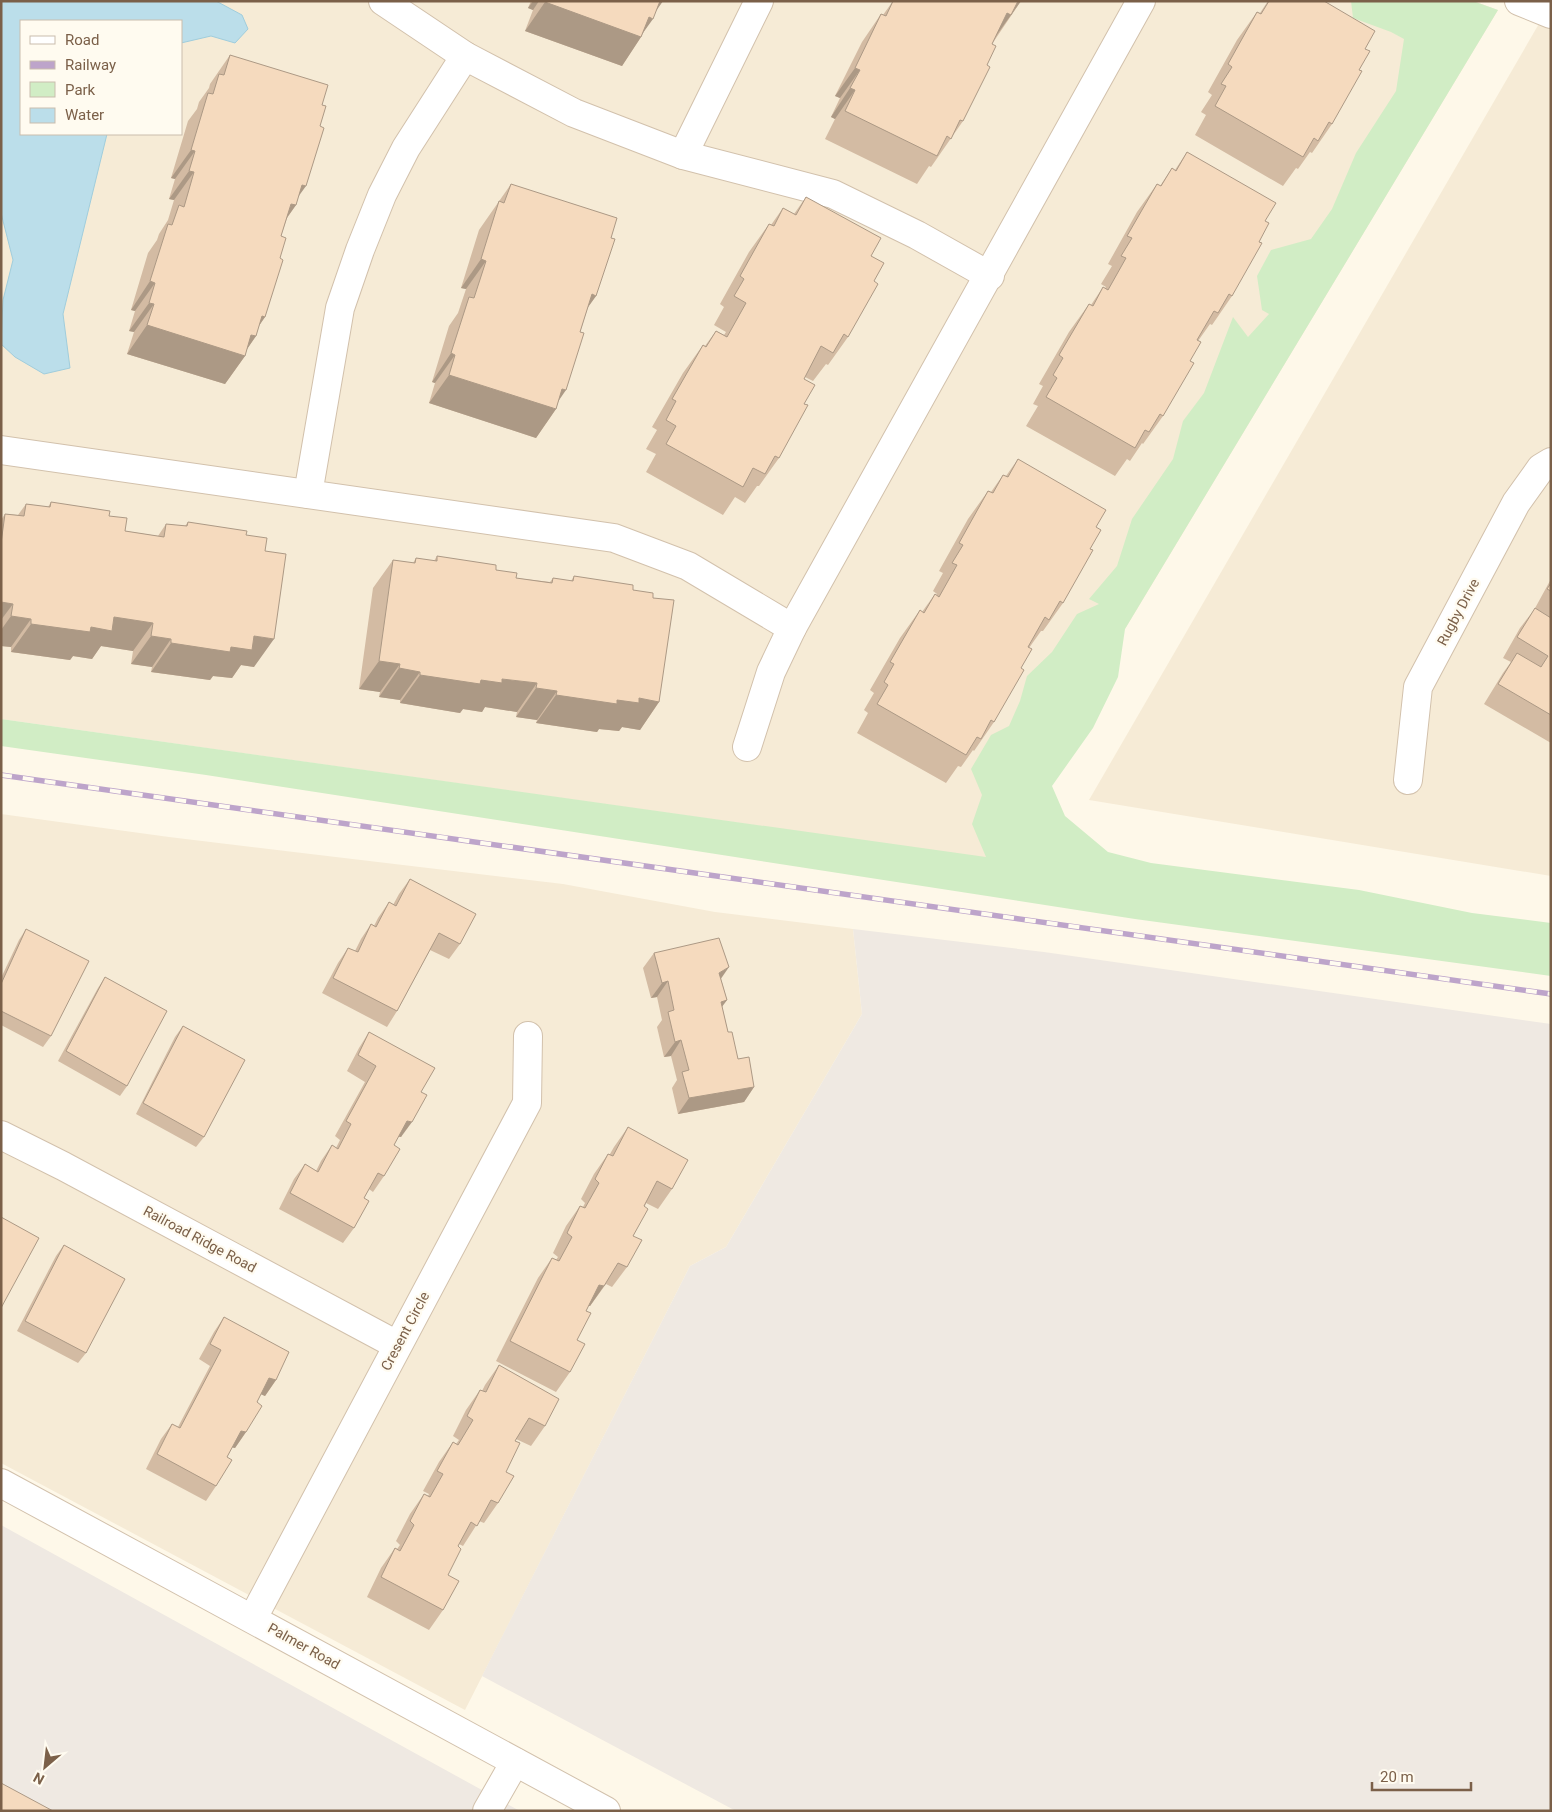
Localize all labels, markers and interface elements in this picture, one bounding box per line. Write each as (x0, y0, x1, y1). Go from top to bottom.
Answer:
legend (20, 20, 182, 135)
text: Road (65, 31, 99, 49)
text: Railway (65, 56, 116, 74)
text: Park (65, 81, 96, 99)
text: Water (65, 106, 104, 124)
street label: Rugby Drive (1434, 576, 1482, 648)
street label: Railroad Ridge Road (141, 1202, 259, 1276)
street label: Cresent Circle (378, 1289, 432, 1373)
street label: Palmer Road (265, 1620, 343, 1672)
north arrow (20, 1742, 70, 1792)
scale bar (1372, 1760, 1471, 1792)
text: 20 m (1380, 1768, 1414, 1786)
text: N (31, 1769, 47, 1788)

